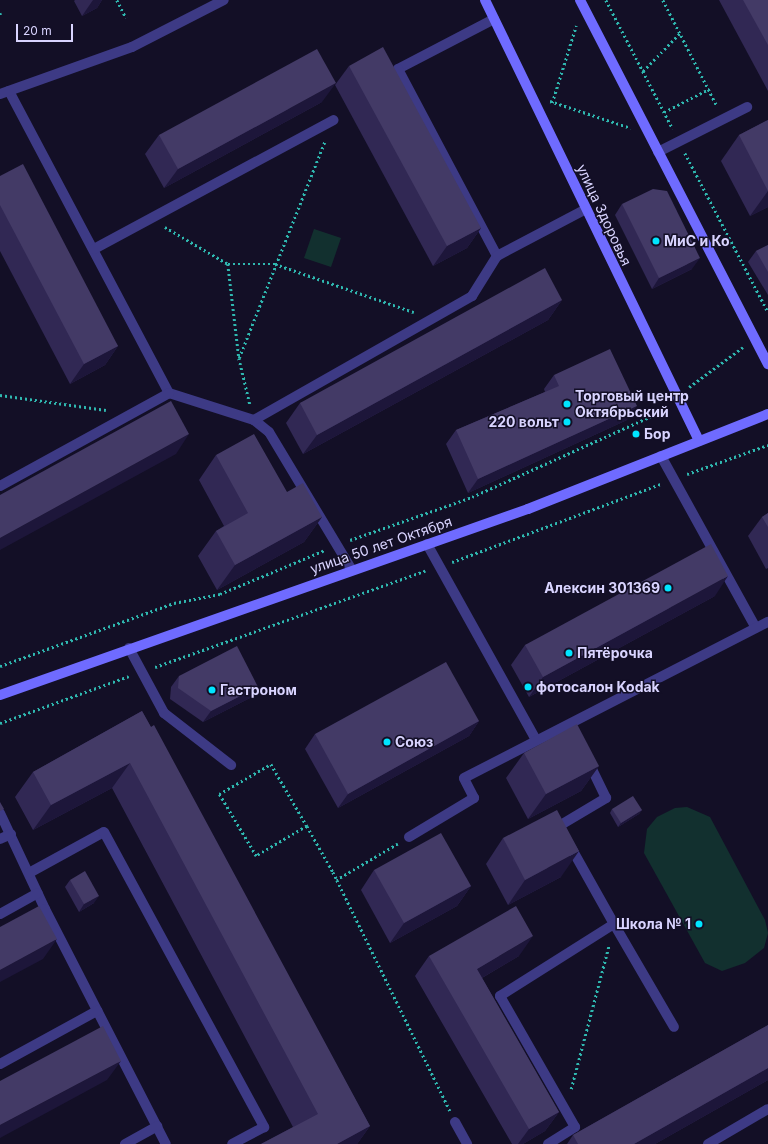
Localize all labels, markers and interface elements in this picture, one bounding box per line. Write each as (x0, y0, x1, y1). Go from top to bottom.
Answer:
scale bar (18, 16, 75, 42)
text: 20 m (23, 23, 52, 38)
street label: улица Здоровья (573, 162, 635, 268)
place label: МиС и Ко (664, 233, 730, 249)
marker: МиС и Ко (651, 236, 661, 246)
place label: Торговый центр Октябрьский (575, 388, 689, 420)
marker: Торговый центр Октябрьский (562, 399, 572, 409)
place label: 220 вольт (488, 414, 559, 430)
marker: 220 вольт (562, 417, 572, 427)
place label: Бор (644, 426, 670, 442)
marker: Бор (631, 429, 641, 439)
street label: улица 50 лет Октября (308, 513, 454, 577)
place label: Алексин 301369 (544, 580, 660, 596)
marker: Алексин 301369 (663, 583, 673, 593)
place label: Пятёрочка (577, 645, 653, 661)
marker: Пятёрочка (564, 648, 574, 658)
place label: фотосалон Kodak (536, 679, 660, 695)
place label: Гастроном (220, 682, 297, 698)
marker: фотосалон Kodak (523, 682, 533, 692)
marker: Гастроном (207, 685, 217, 695)
place label: Союз (395, 734, 433, 750)
marker: Союз (382, 737, 392, 747)
place label: Школа № 1 (616, 916, 691, 932)
marker: Школа № 1 (694, 919, 704, 929)

